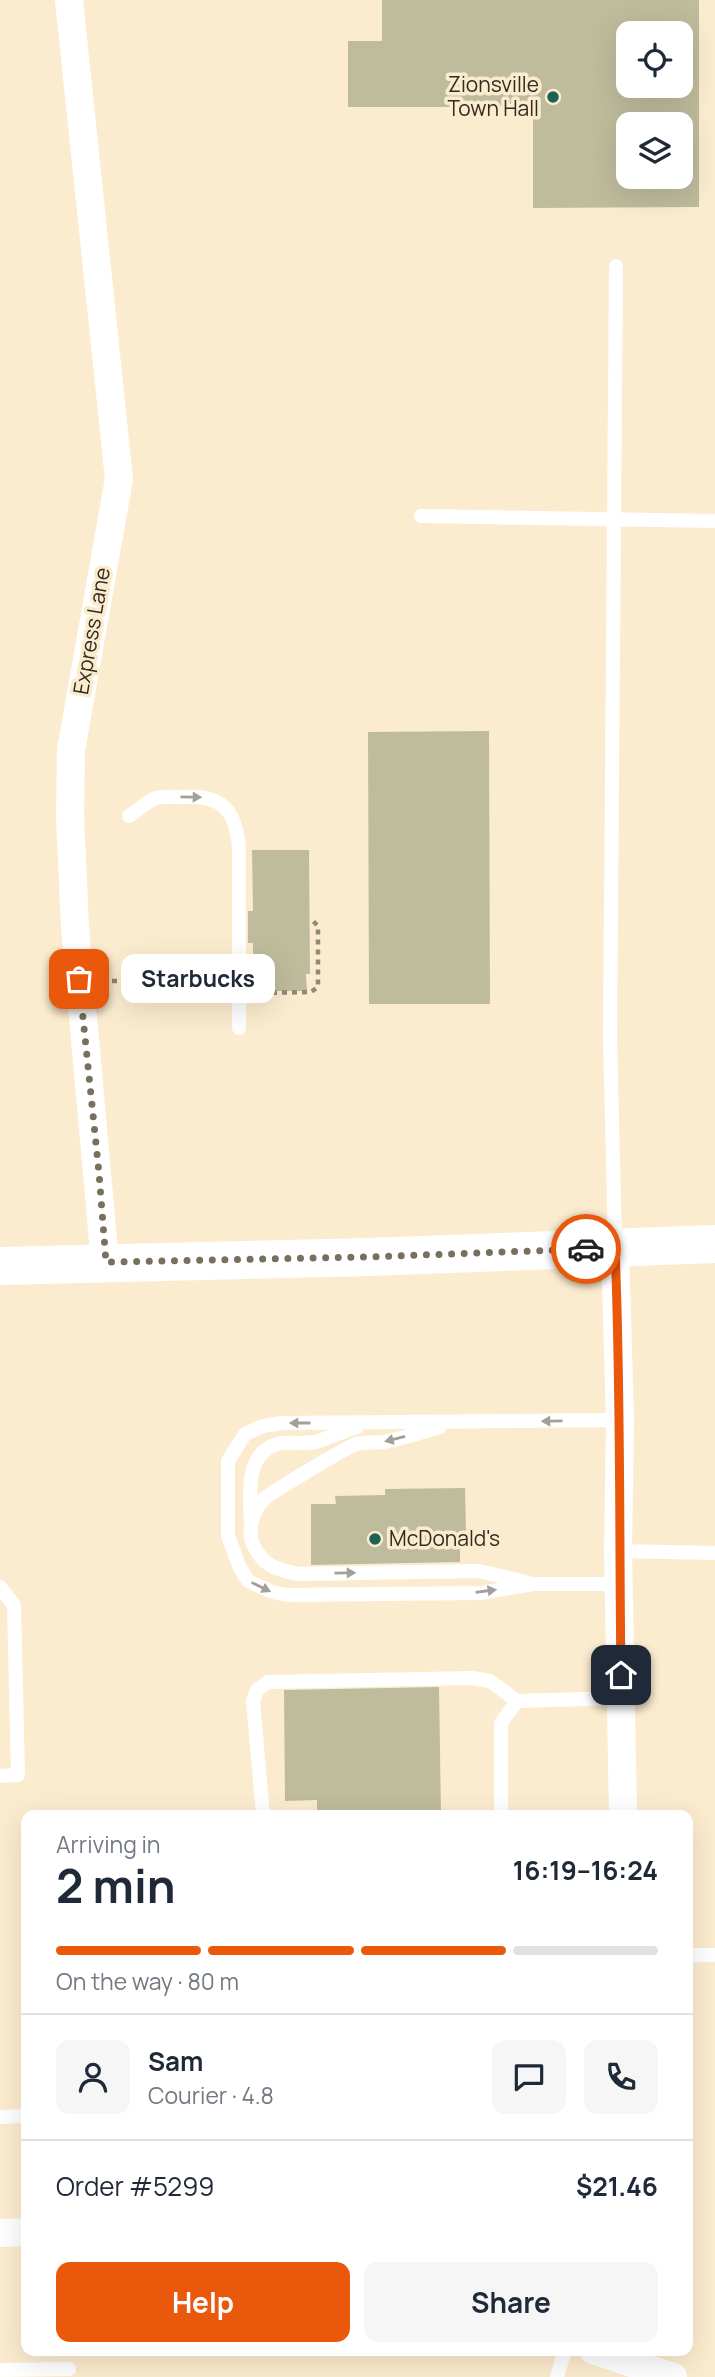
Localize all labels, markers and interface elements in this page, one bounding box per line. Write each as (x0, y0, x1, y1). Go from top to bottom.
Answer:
map controls (616, 21, 693, 189)
button: locate (616, 21, 693, 98)
place label: Zionsville Town Hall (448, 70, 539, 122)
marker: Zionsville Town Hall (545, 89, 561, 105)
button: layers (616, 112, 693, 189)
street label: Express Lane (66, 565, 116, 696)
one-way arrow (180, 792, 202, 803)
pin (49, 949, 109, 1009)
callout: Starbucks (121, 954, 275, 1004)
icon: bag (60, 960, 98, 998)
text: Starbucks (141, 962, 255, 994)
courier (551, 1214, 621, 1284)
icon: car (567, 1230, 605, 1268)
one-way arrow (541, 1415, 563, 1427)
one-way arrow (289, 1417, 311, 1429)
one-way arrow (384, 1434, 406, 1445)
place label: McDonald's (389, 1524, 500, 1552)
marker: McDonald's (367, 1531, 383, 1547)
one-way arrow (334, 1567, 356, 1579)
one-way arrow (251, 1581, 271, 1593)
one-way arrow (476, 1586, 498, 1597)
pin (591, 1645, 651, 1705)
icon: home (602, 1656, 640, 1694)
text: Arriving in (56, 1828, 161, 1860)
text: 16:19–16:24 (513, 1852, 658, 1888)
text: 2 min (56, 1854, 176, 1917)
text: On the way · 80 m (56, 1965, 239, 1997)
button: person (56, 2040, 130, 2114)
button: chat (492, 2040, 566, 2114)
button: phone (584, 2040, 658, 2114)
text: Sam (148, 2043, 203, 2079)
text: Courier · 4.8 (148, 2079, 274, 2111)
text: Order #5299 (56, 2168, 214, 2204)
text: $21.46 (576, 2168, 658, 2204)
button: Help (56, 2262, 350, 2342)
button: Share (364, 2262, 658, 2342)

